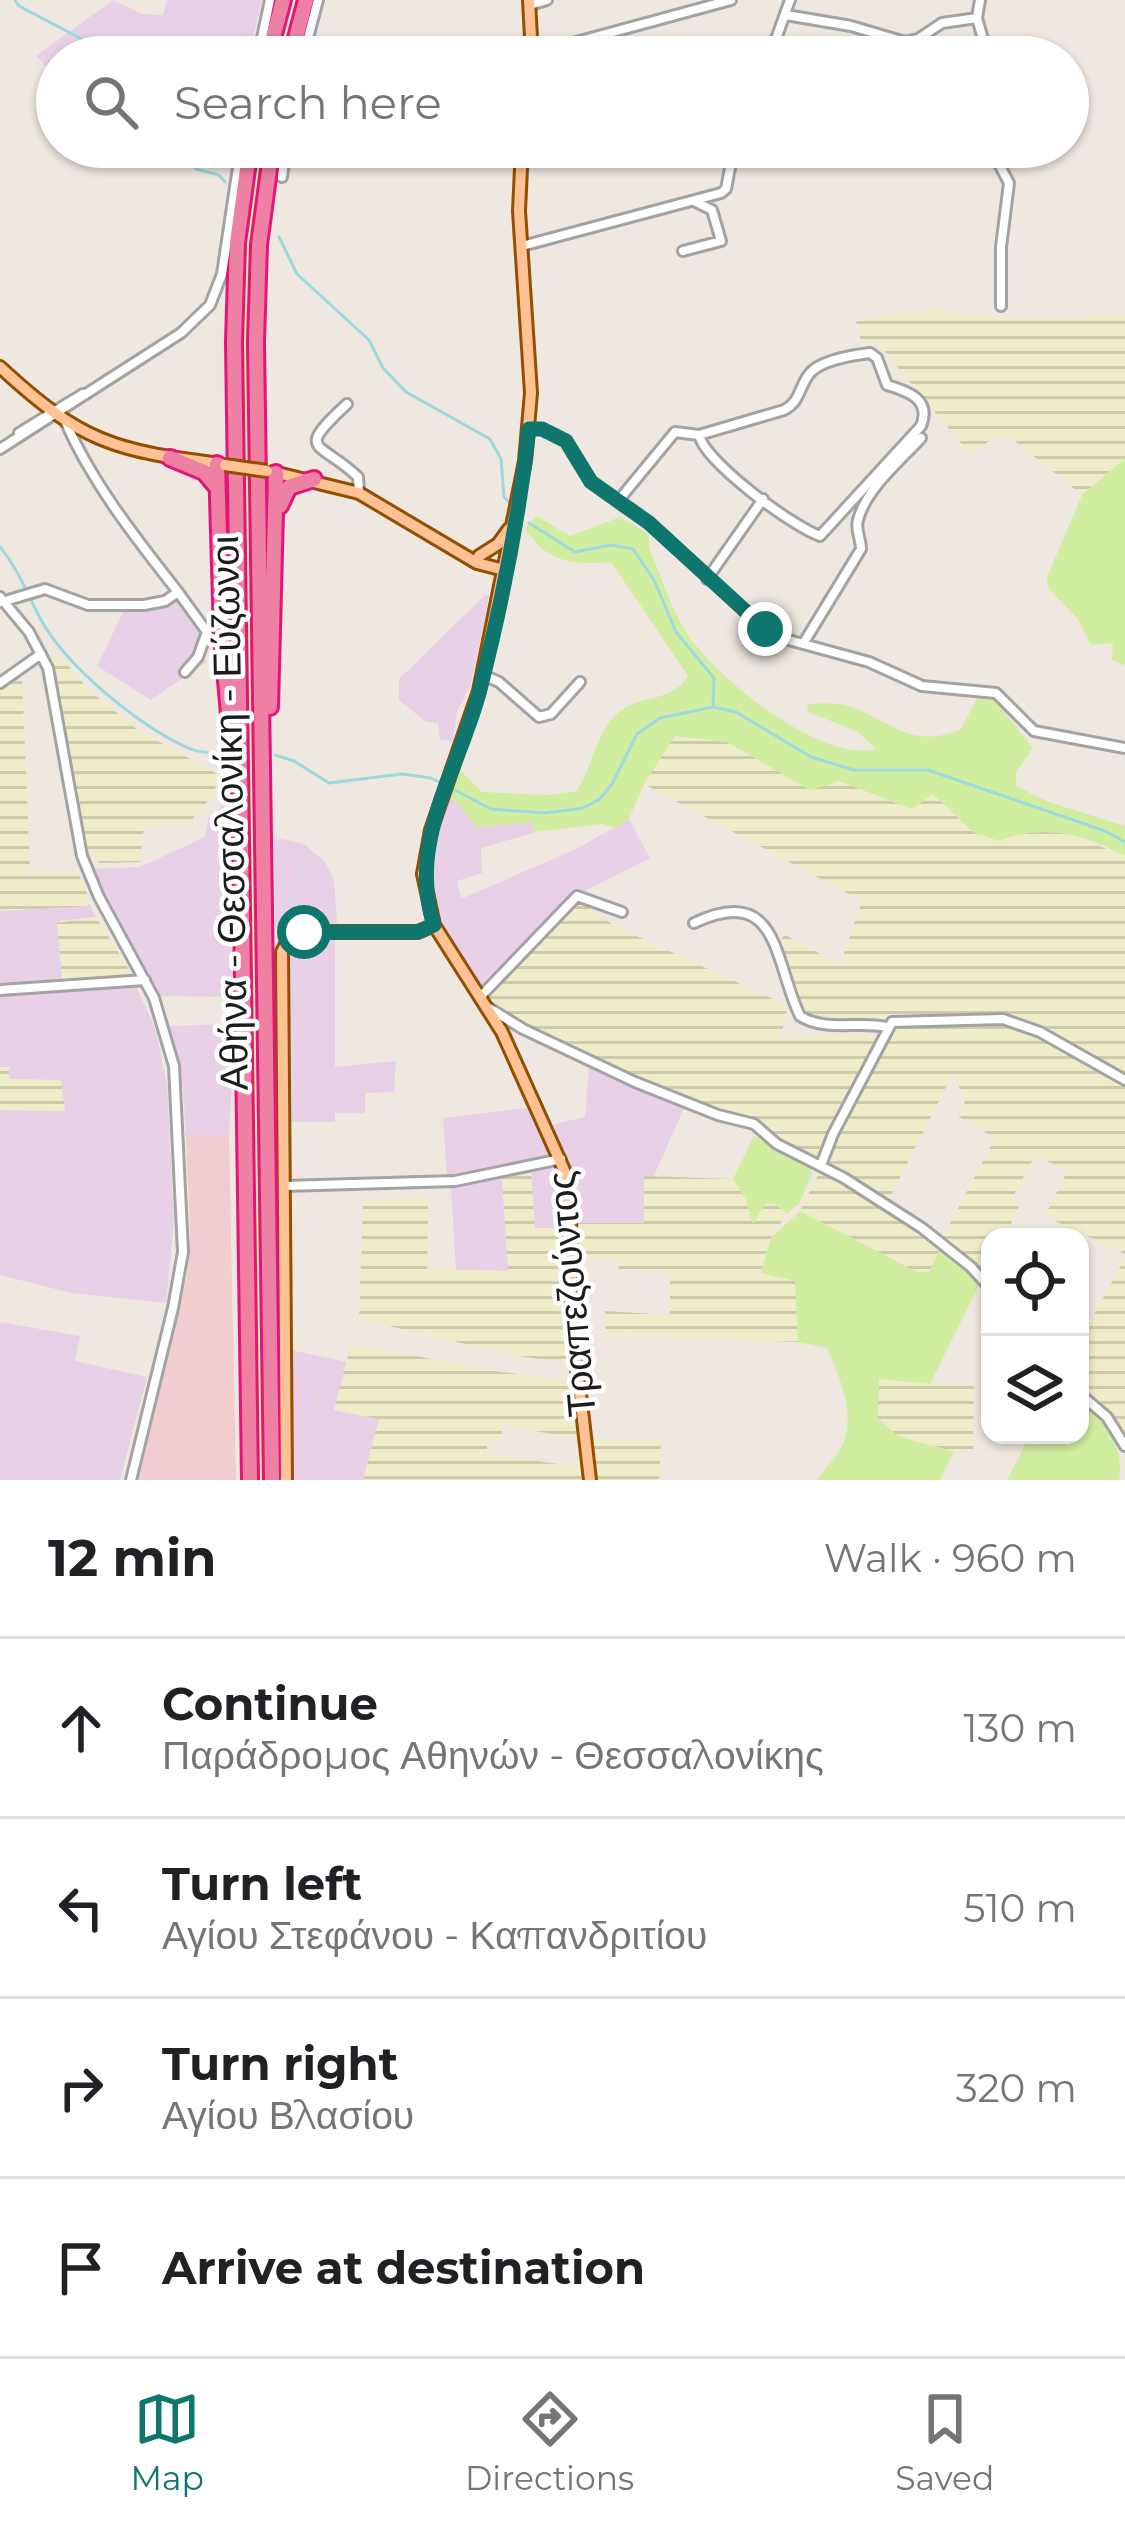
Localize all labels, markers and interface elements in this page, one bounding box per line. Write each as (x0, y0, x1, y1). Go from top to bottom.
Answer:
search box (36, 36, 1089, 168)
icon: search (78, 69, 144, 135)
text: Search here (174, 75, 442, 130)
street label: Αθήνα - Θεσσαλονίκη - Εύζωνοι (200, 535, 258, 1091)
route end (738, 602, 792, 656)
route start (277, 905, 331, 959)
street label: Τραπεζούντος (536, 1169, 606, 1419)
map controls (981, 1228, 1089, 1444)
button: locate (981, 1228, 1089, 1336)
button: layers (981, 1336, 1089, 1444)
text: 12 min (48, 1527, 217, 1589)
text: Walk · 960 m (824, 1534, 1077, 1582)
text: Continue (162, 1676, 378, 1731)
icon: ahead (48, 1695, 114, 1761)
text: 130 m (964, 1704, 1077, 1752)
text: Παράδρομος Αθηνών - Θεσσαλονίκης (162, 1731, 824, 1779)
text: Turn left (162, 1856, 362, 1911)
icon: left (48, 1875, 114, 1941)
text: 510 m (963, 1884, 1077, 1932)
text: Αγίου Στεφάνου - Καπανδριτίου (162, 1911, 707, 1959)
text: Turn right (162, 2036, 398, 2091)
icon: right (48, 2055, 114, 2121)
text: 320 m (956, 2064, 1077, 2112)
text: Αγίου Βλασίου (162, 2091, 414, 2139)
icon: arrive (48, 2235, 114, 2301)
text: Arrive at destination (162, 2240, 645, 2295)
tab: Map (131, 2386, 204, 2498)
tab: Directions (465, 2386, 634, 2498)
tab: Saved (895, 2386, 994, 2498)

